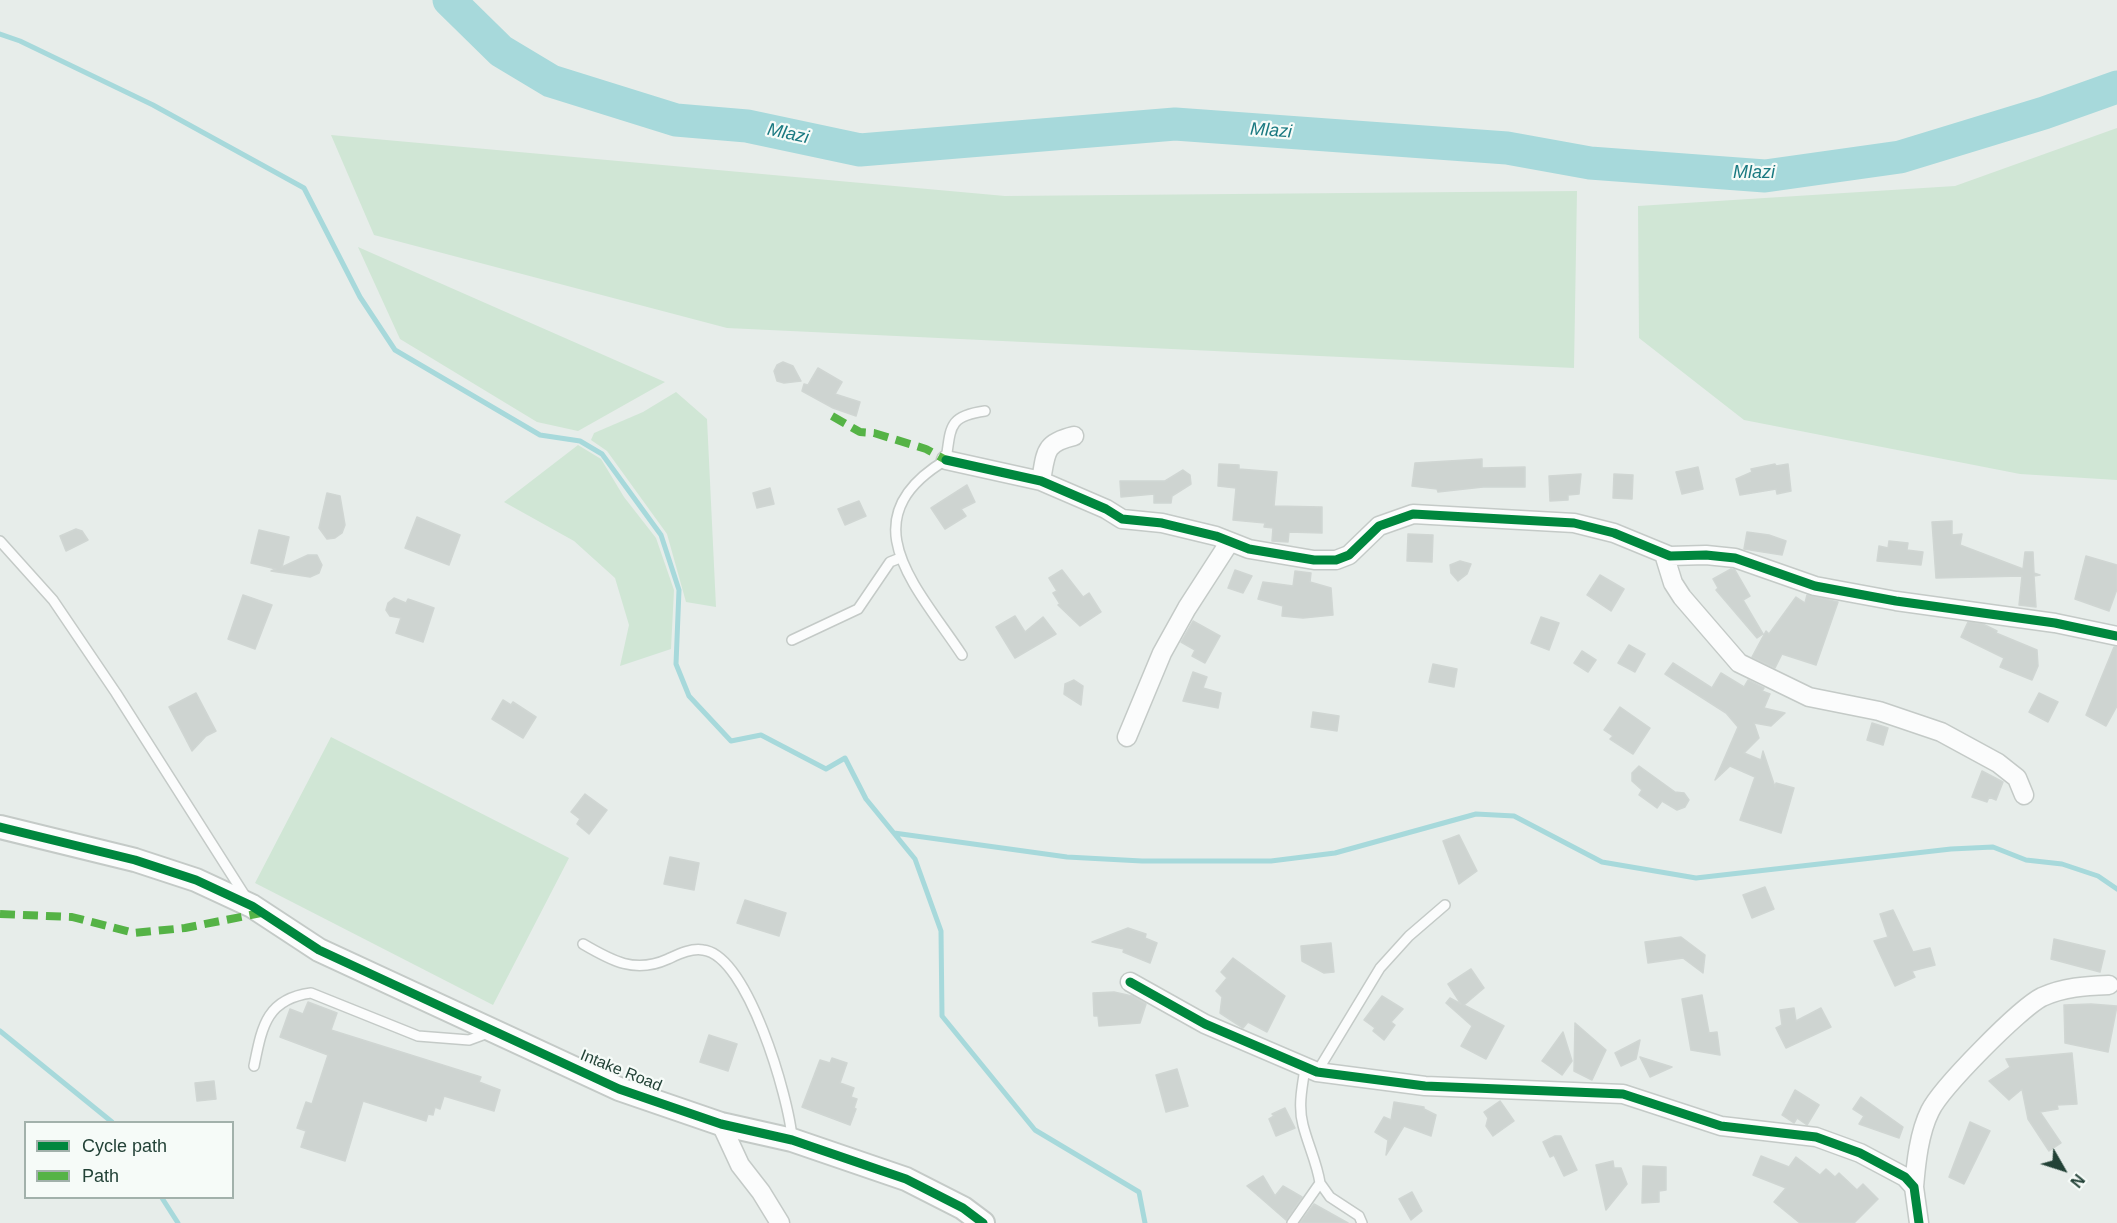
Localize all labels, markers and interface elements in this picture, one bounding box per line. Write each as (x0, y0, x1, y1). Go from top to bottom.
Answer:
water label: Mlazi (765, 119, 811, 149)
water label: Mlazi (1249, 119, 1293, 143)
water label: Mlazi (1733, 162, 1775, 184)
street label: Intake Road (577, 1046, 665, 1096)
legend (24, 1121, 234, 1199)
text: Cycle path (82, 1136, 167, 1156)
north arrow (2033, 1139, 2093, 1199)
text: Path (82, 1166, 119, 1186)
text: N (2067, 1171, 2088, 1190)

